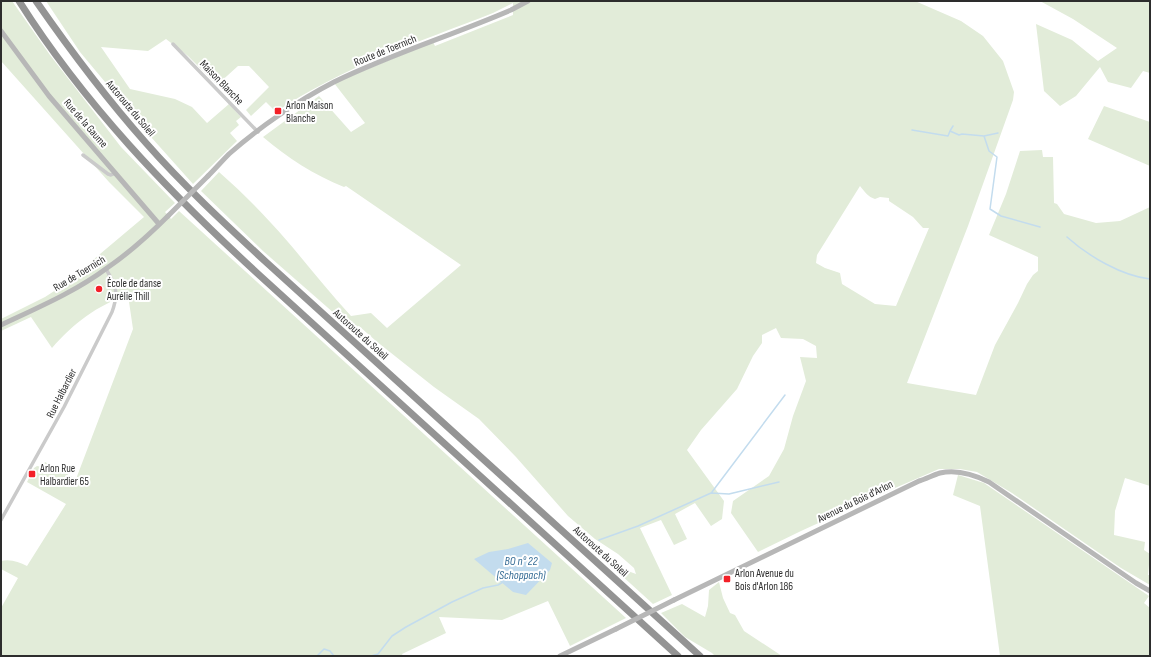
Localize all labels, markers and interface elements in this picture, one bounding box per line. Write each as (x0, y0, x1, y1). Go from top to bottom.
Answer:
street label: Route de Toernich (352, 32, 419, 69)
street label: Maison Blanche (197, 57, 246, 107)
street label: Autoroute du Soleil (103, 77, 158, 139)
street label: Rue de la Gaume (61, 96, 110, 150)
place label: Arlon Maison Blanche (285, 99, 333, 125)
marker: Arlon Maison Blanche (273, 106, 283, 116)
street label: Rue de Toernich (51, 253, 108, 294)
place label: École de danse Aurélie Thill (106, 277, 161, 303)
marker: École de danse Aurélie Thill (94, 284, 104, 294)
street label: Autoroute du Soleil (330, 306, 391, 362)
street label: Rue Halbardier (43, 366, 79, 420)
place label: Arlon Rue Halbardier 65 (39, 462, 89, 488)
marker: Arlon Rue Halbardier 65 (27, 469, 37, 479)
street label: Avenue du Bois d'Arlon (814, 477, 895, 526)
street label: Autoroute du Soleil (570, 523, 631, 579)
water label: BO n° 22 (Schoppach) (496, 554, 546, 583)
place label: Arlon Avenue du Bois d'Arlon 186 (734, 567, 794, 593)
marker: Arlon Avenue du Bois d'Arlon 186 (722, 574, 732, 584)

